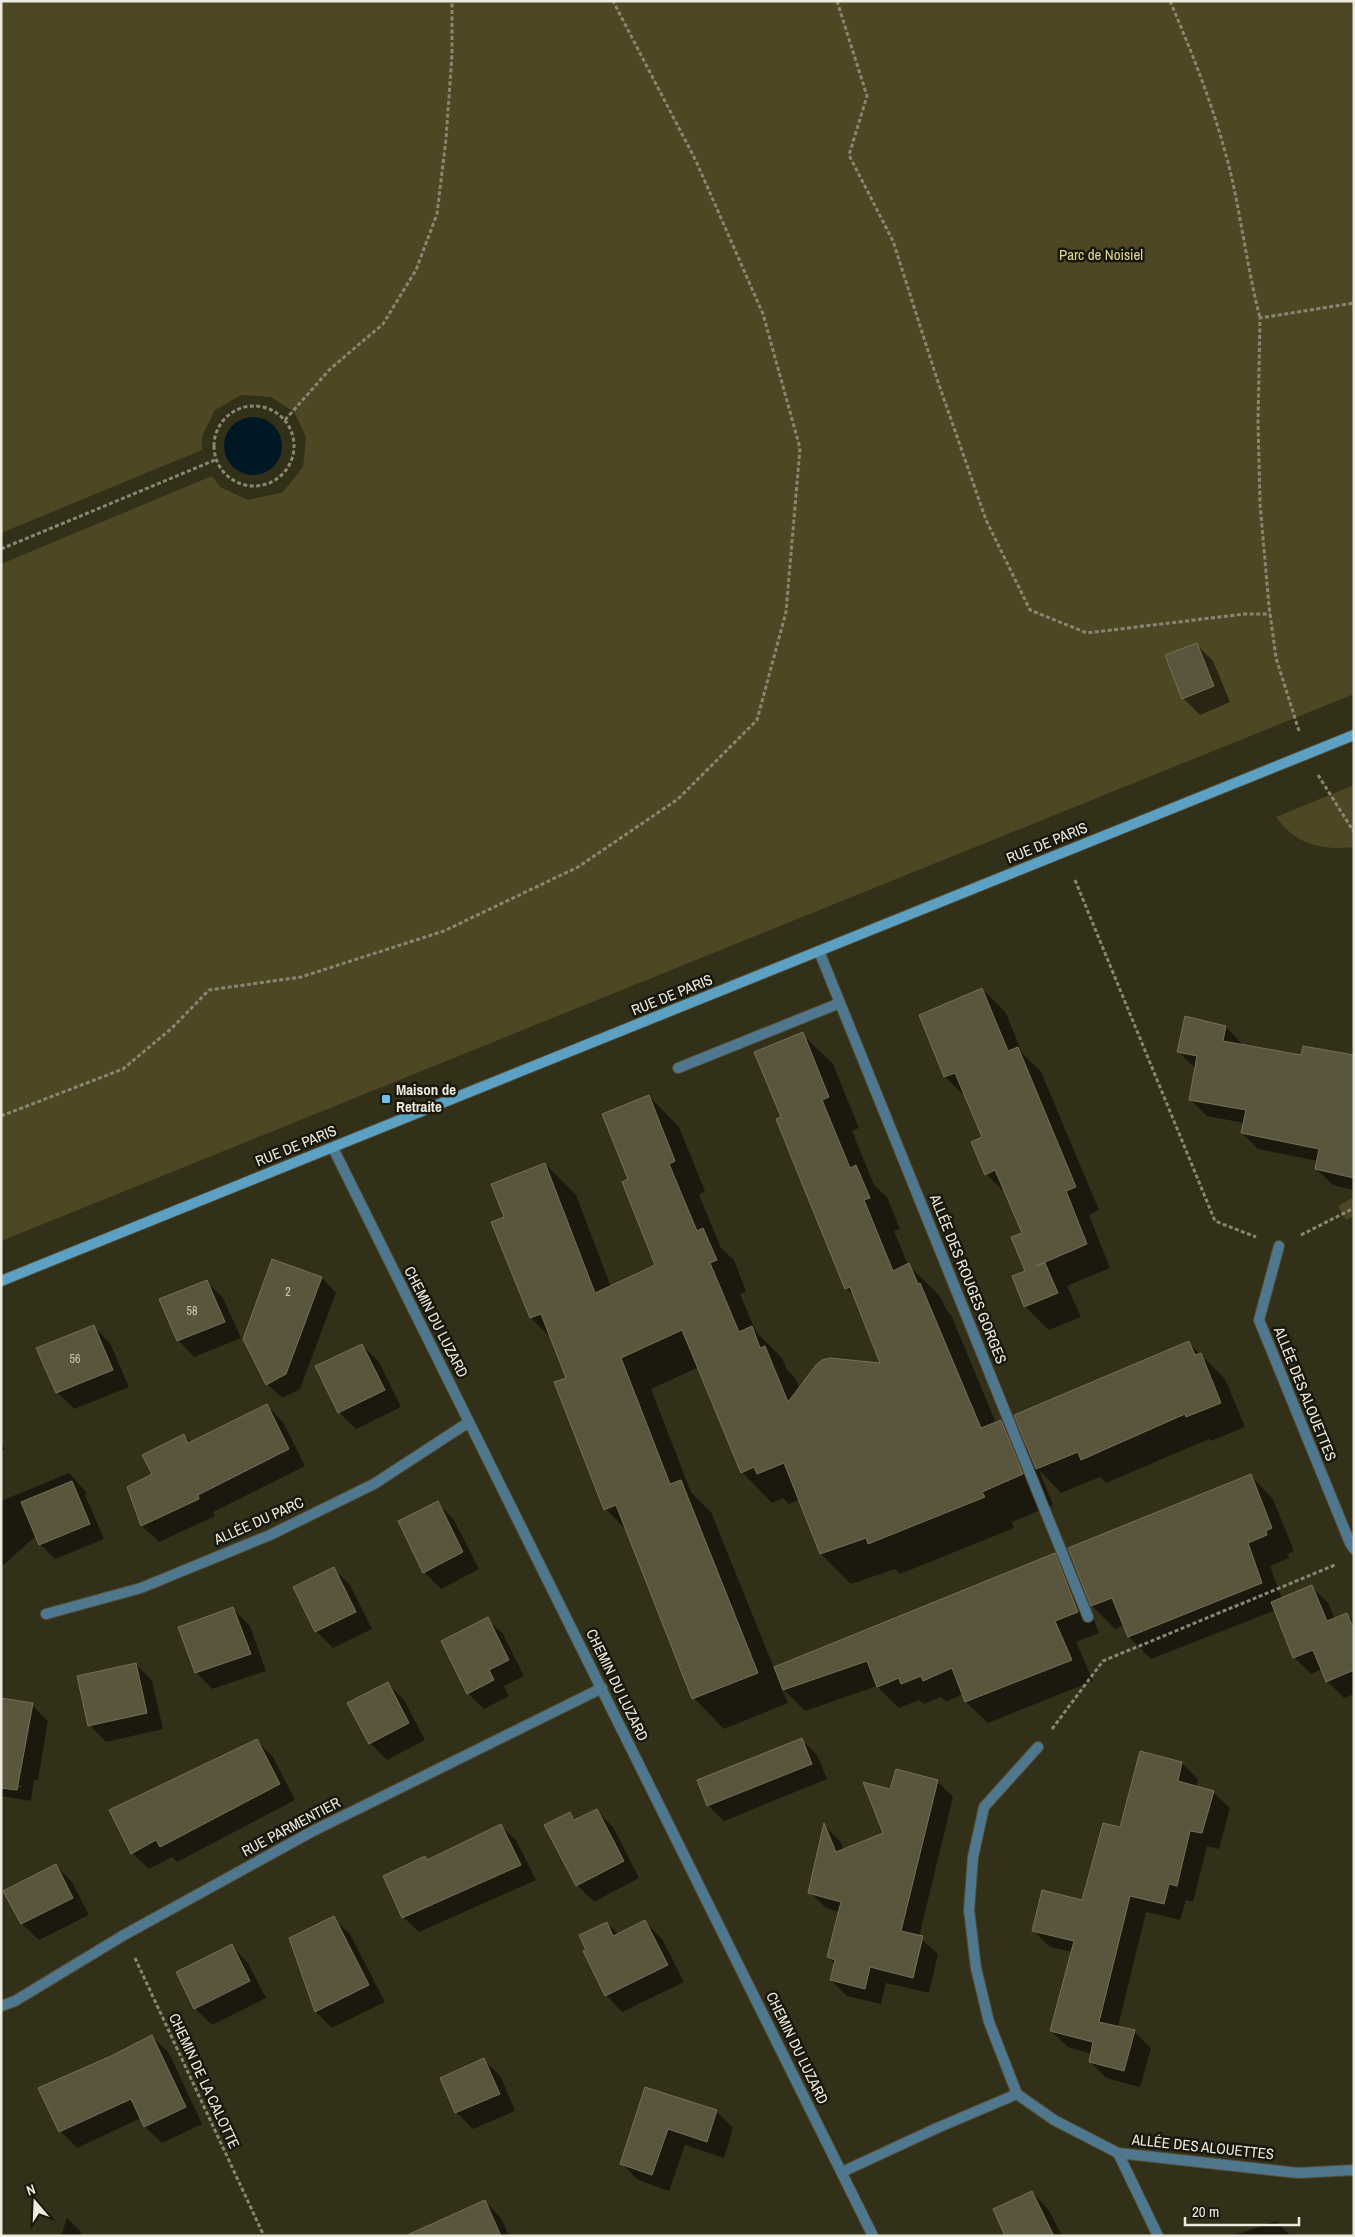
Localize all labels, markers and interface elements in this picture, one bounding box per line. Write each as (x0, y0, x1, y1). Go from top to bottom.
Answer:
park label: Parc de Noisiel (1059, 244, 1143, 265)
street label: RUE DE PARIS (1003, 817, 1091, 868)
street label: RUE DE PARIS (628, 969, 716, 1020)
place label: Maison de Retraite (396, 1079, 456, 1117)
marker: Maison de Retraite (380, 1093, 392, 1105)
street label: RUE DE PARIS (252, 1120, 340, 1171)
street label: ALLÉE DES ROUGES GORGES (924, 1190, 1012, 1367)
street label: CHEMIN DU LUZARD (399, 1263, 474, 1381)
house number: 2 (285, 1284, 291, 1300)
house number: 58 (187, 1303, 197, 1319)
street label: ALLÉE DES ALOUETTES (1269, 1323, 1342, 1464)
house number: 56 (70, 1351, 80, 1367)
street label: ALLÉE DU PARC (210, 1491, 307, 1550)
street label: CHEMIN DU LUZARD (581, 1625, 654, 1744)
street label: RUE PARMENTIER (238, 1792, 344, 1861)
street label: CHEMIN DU LUZARD (761, 1988, 834, 2107)
street label: CHEMIN DE LA CALOTTE (164, 2010, 245, 2152)
street label: ALLÉE DES ALOUETTES (1130, 2128, 1275, 2164)
north arrow (10, 2177, 60, 2227)
text: N (24, 2180, 38, 2200)
scale bar (1185, 2194, 1299, 2226)
text: 20 m (1192, 2201, 1219, 2222)

